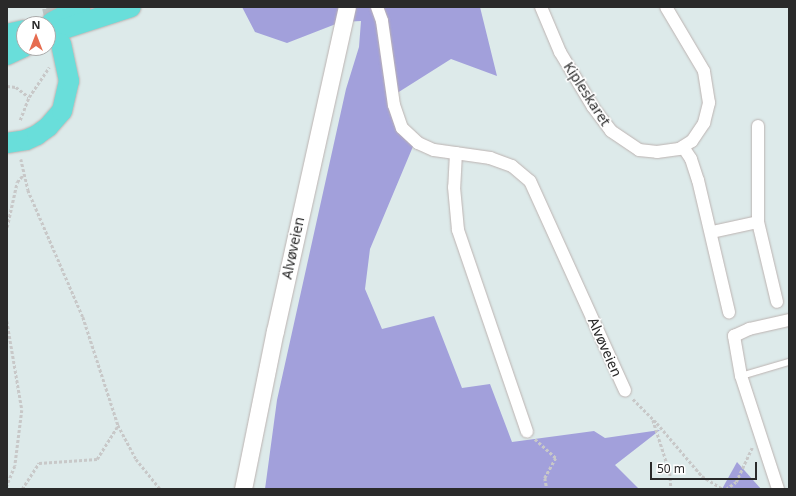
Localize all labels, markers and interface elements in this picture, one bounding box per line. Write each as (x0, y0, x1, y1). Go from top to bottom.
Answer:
north arrow (16, 16, 56, 56)
text: N (32, 17, 40, 32)
street label: Kipleskaret (560, 59, 614, 129)
street label: Alvøveien (278, 215, 308, 281)
street label: Alvøveien (585, 315, 625, 379)
scale bar (652, 454, 759, 480)
text: 50 m (657, 460, 685, 477)

